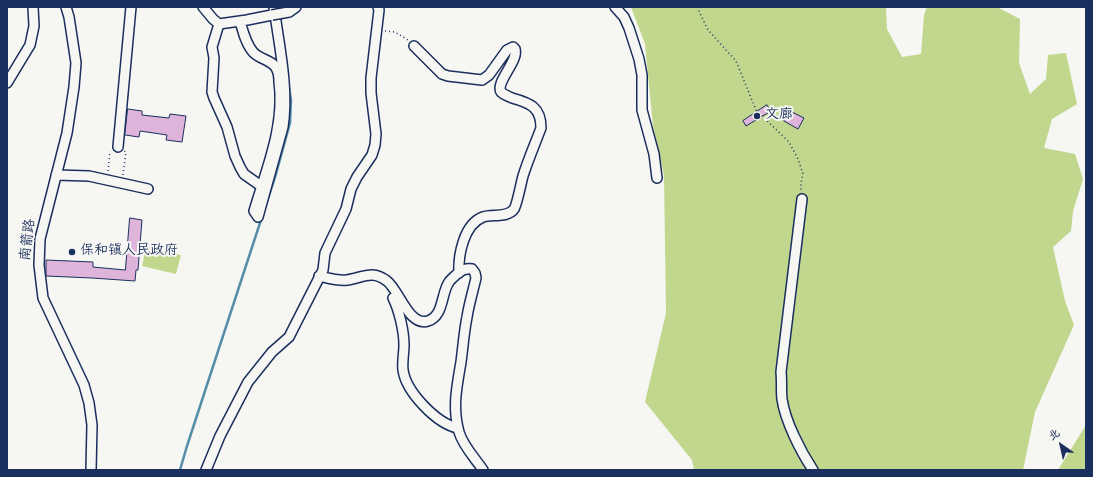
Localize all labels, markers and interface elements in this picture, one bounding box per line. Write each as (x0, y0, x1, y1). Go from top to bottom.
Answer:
place label: 文廊 (765, 108, 793, 124)
marker: 文廊 (752, 111, 762, 121)
street label: 南箭路 (18, 218, 40, 262)
place label: 保和镇人民政府 (80, 244, 178, 260)
marker: 保和镇人民政府 (67, 247, 77, 257)
north arrow (1041, 425, 1081, 465)
text: 北 (1045, 425, 1063, 445)

